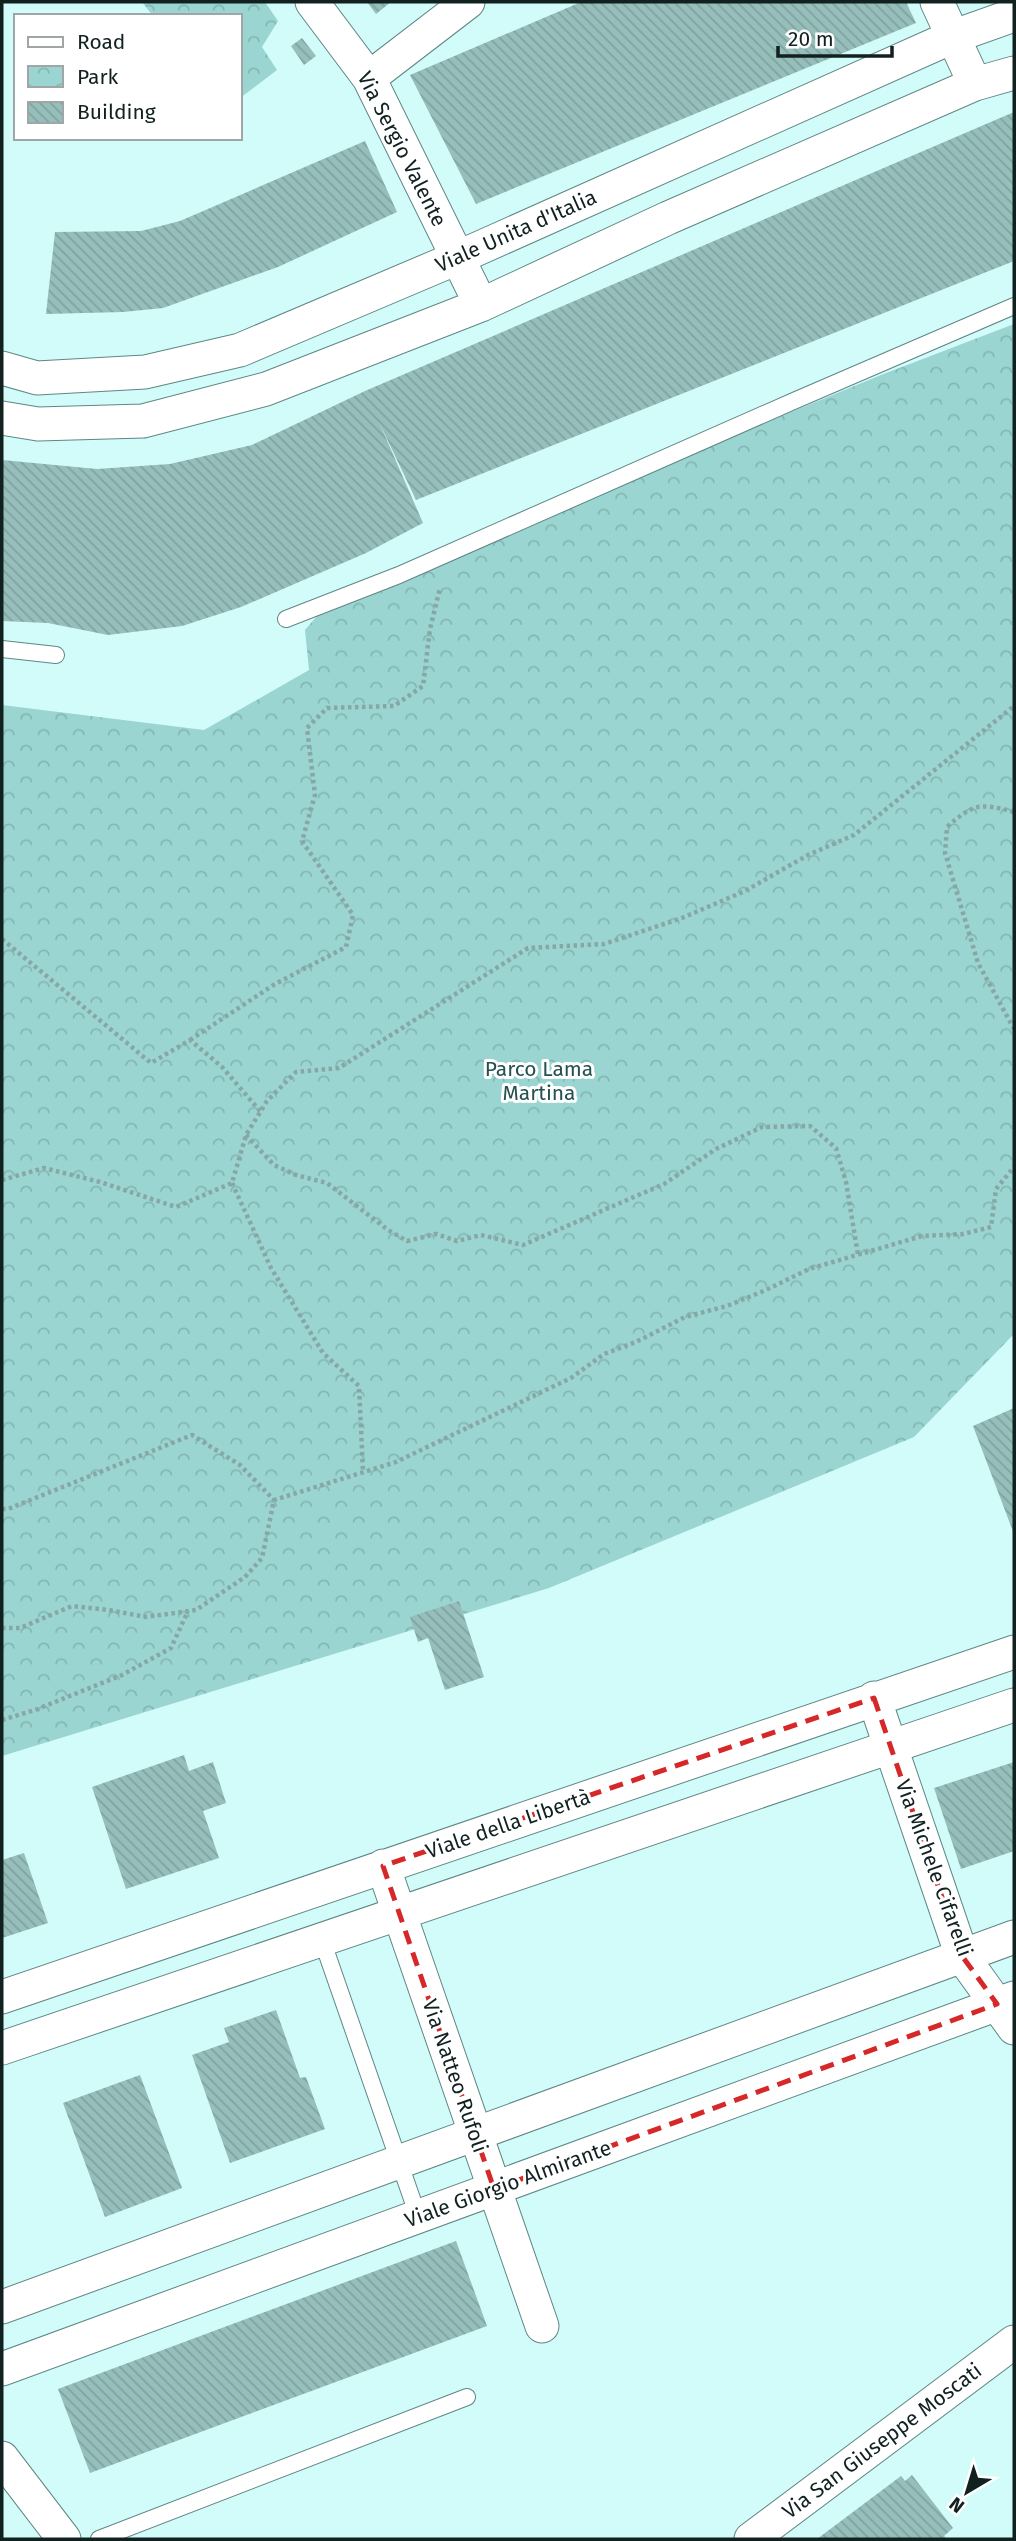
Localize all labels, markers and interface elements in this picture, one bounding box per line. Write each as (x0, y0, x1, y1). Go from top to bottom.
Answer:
legend (14, 14, 242, 140)
scale bar (778, 14, 892, 58)
text: 20 m (788, 26, 834, 52)
text: Road (77, 29, 125, 55)
text: Park (77, 64, 119, 90)
street label: Via Sergio Valente (352, 67, 452, 231)
text: Building (77, 99, 156, 125)
street label: Viale Unita d'Italia (431, 184, 601, 278)
park label: Parco Lama Martina (485, 1056, 593, 1106)
street label: Via Michele Cifarelli (890, 1776, 978, 1960)
street label: Viale della Libertà (422, 1784, 594, 1864)
street label: Via Natteo Rufoli (417, 1996, 493, 2156)
street label: Viale Giorgio Almirante (401, 2135, 615, 2233)
street label: Via San Giuseppe Moscati (777, 2357, 987, 2525)
north arrow (932, 2457, 1002, 2527)
text: N (945, 2492, 969, 2518)

